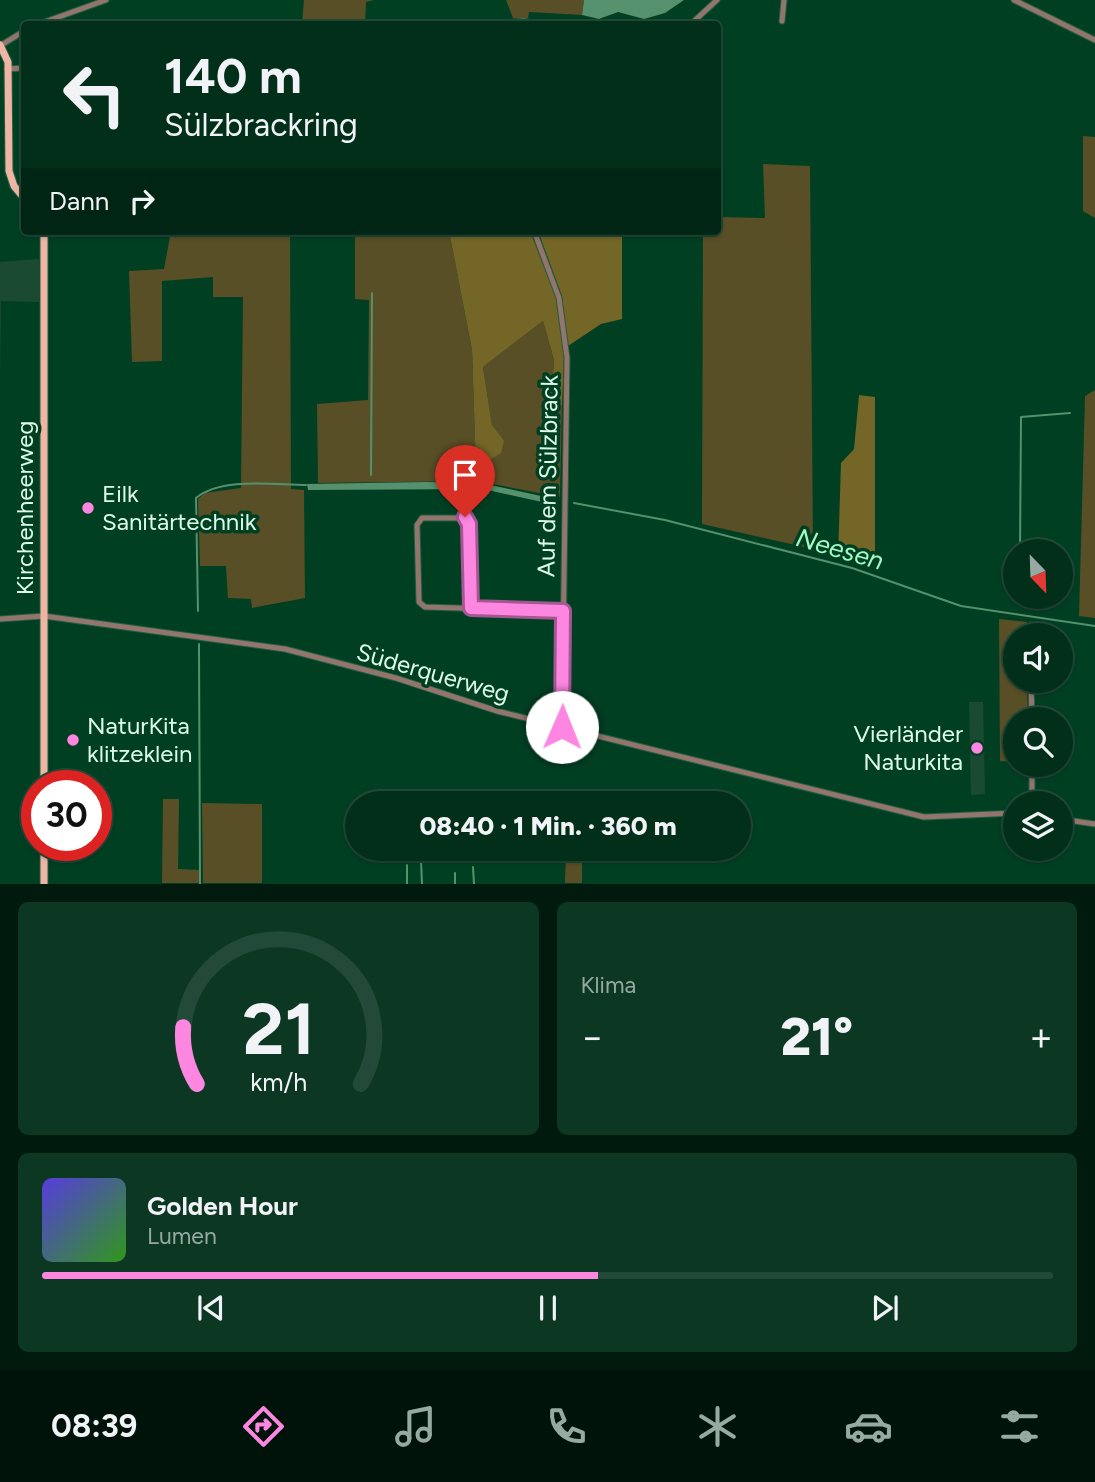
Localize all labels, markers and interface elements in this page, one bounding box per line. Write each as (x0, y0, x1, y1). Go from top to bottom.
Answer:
text: 140 m (164, 46, 302, 105)
icon: left (49, 49, 140, 140)
text: Sülzbrackring (164, 106, 358, 144)
icon: right (123, 182, 161, 220)
text: Dann (49, 185, 109, 217)
street label: Auf dem Sülzbrack (531, 374, 564, 577)
street label: Kirchenheerweg (10, 421, 39, 595)
pin (435, 445, 495, 517)
icon: arrive (446, 456, 484, 494)
place label: Eilk Sanitärtechnik (102, 479, 257, 536)
marker: Eilk Sanitärtechnik (80, 500, 96, 516)
water label: Neesen (793, 521, 887, 577)
north arrow (1003, 539, 1073, 609)
map controls (1003, 539, 1073, 861)
button: sound (1003, 623, 1073, 693)
street label: Süderquerweg (353, 637, 513, 708)
position arrow (525, 690, 599, 764)
button: search (1003, 707, 1073, 777)
place label: NaturKita klitzeklein (87, 711, 192, 768)
place label: Vierländer Naturkita (853, 719, 963, 776)
marker: NaturKita klitzeklein (65, 732, 81, 748)
marker: Vierländer Naturkita (969, 740, 985, 756)
speed limit sign: 30 (21, 770, 112, 861)
button: layers (1003, 791, 1073, 861)
text: 08:40 · 1 Min. · 360 m (419, 810, 677, 842)
text: Klima (581, 971, 636, 999)
text: 21 (242, 986, 315, 1073)
text: 21° (780, 1006, 853, 1068)
text: − (581, 1014, 604, 1060)
text: + (1029, 1014, 1053, 1060)
text: km/h (250, 1067, 307, 1097)
text: Golden Hour (147, 1190, 298, 1222)
text: Lumen (147, 1222, 217, 1250)
icon: previous (192, 1289, 230, 1327)
icon: pause (529, 1289, 567, 1327)
icon: next (866, 1289, 904, 1327)
icon: directions (239, 1402, 288, 1451)
icon: music (391, 1402, 440, 1451)
icon: phone (542, 1402, 591, 1451)
icon: climate (693, 1402, 742, 1451)
icon: car (844, 1402, 893, 1451)
icon: filters (995, 1402, 1044, 1451)
text: 08:39 (51, 1407, 137, 1445)

